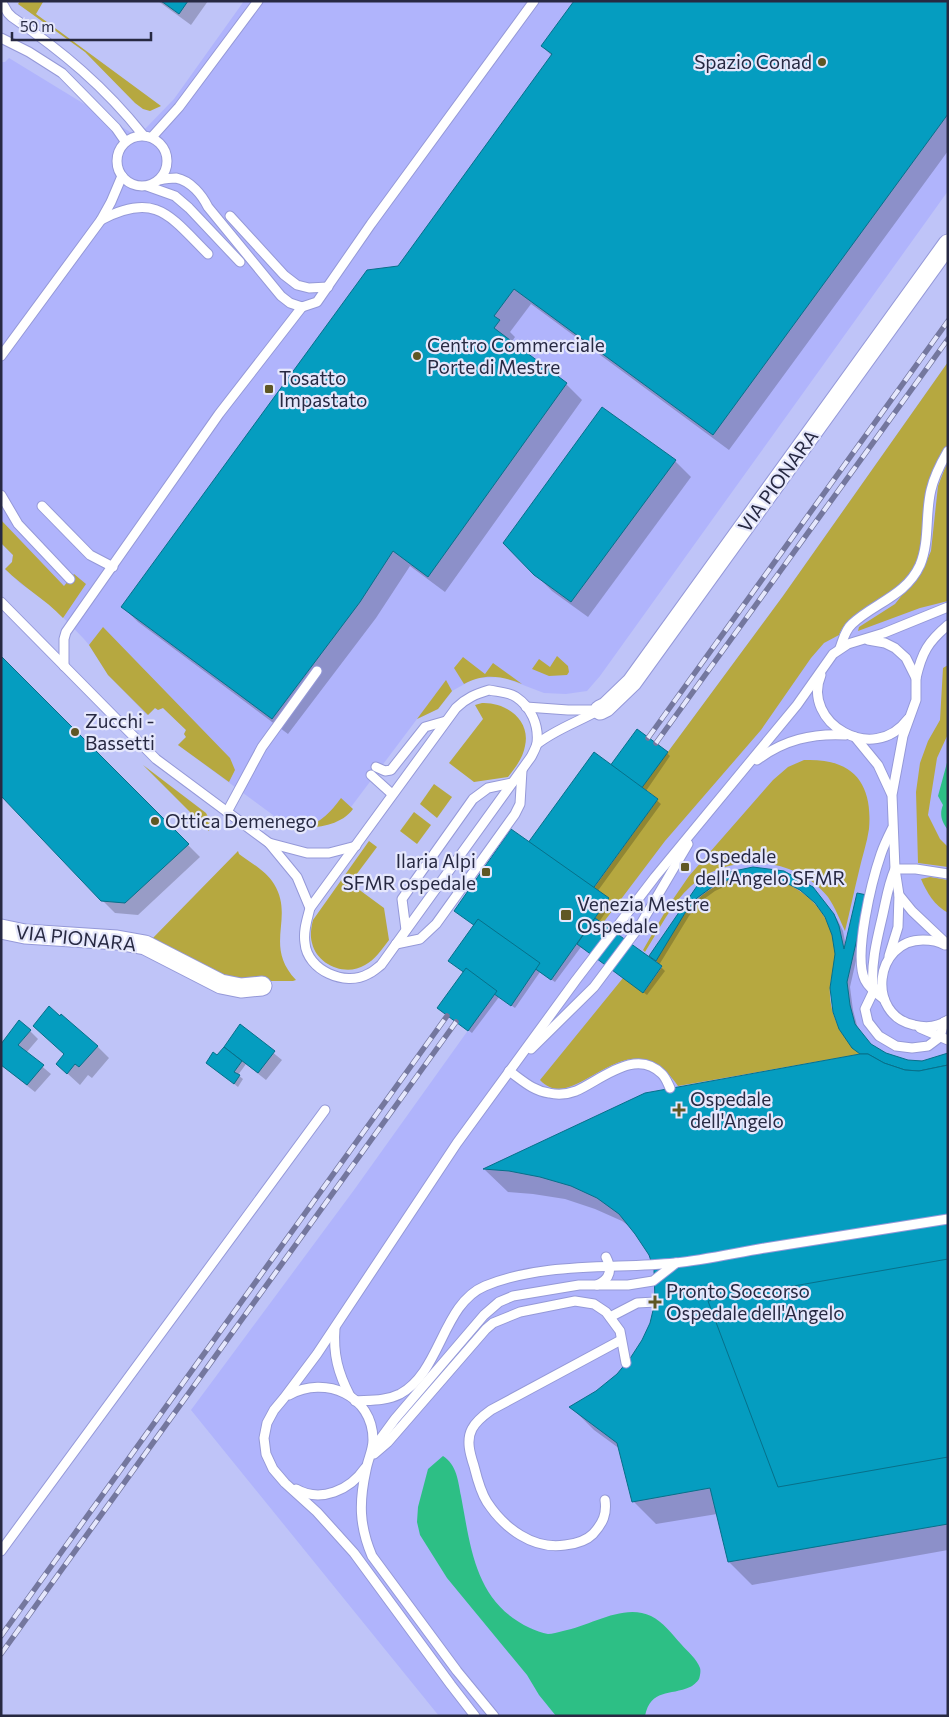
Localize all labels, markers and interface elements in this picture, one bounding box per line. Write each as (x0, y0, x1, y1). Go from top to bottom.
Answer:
scale bar (12, 10, 151, 42)
text: 50 m (20, 17, 54, 35)
place label: Spazio Conad (694, 50, 812, 73)
marker: Spazio Conad (816, 56, 828, 68)
place label: Centro Commerciale Porte di Mestre (427, 333, 605, 378)
marker: Centro Commerciale Porte di Mestre (411, 350, 423, 362)
place label: Tosatto Impastato (279, 366, 367, 411)
marker: Tosatto Impastato (263, 383, 275, 395)
street label: VIA PIONARA (733, 425, 823, 536)
place label: Zucchi - Bassetti (85, 709, 155, 754)
marker: Zucchi - Bassetti (69, 726, 81, 738)
place label: Ottica Demenego (165, 809, 317, 832)
marker: Ottica Demenego (149, 815, 161, 827)
place label: Ospedale dell'Angelo SFMR (695, 844, 846, 889)
place label: Ilaria Alpi SFMR ospedale (343, 849, 476, 894)
marker: Ospedale dell'Angelo SFMR (679, 861, 691, 873)
marker: Ilaria Alpi SFMR ospedale (480, 866, 492, 878)
place label: Venezia Mestre Ospedale (577, 892, 709, 937)
marker: Venezia Mestre Ospedale (559, 908, 573, 922)
street label: VIA PIONARA (15, 920, 137, 955)
place label: Ospedale dell'Angelo (690, 1087, 784, 1132)
marker: Ospedale dell'Angelo (672, 1103, 686, 1117)
place label: Pronto Soccorso Ospedale dell'Angelo (666, 1279, 845, 1324)
marker: Pronto Soccorso Ospedale dell'Angelo (648, 1295, 662, 1309)

